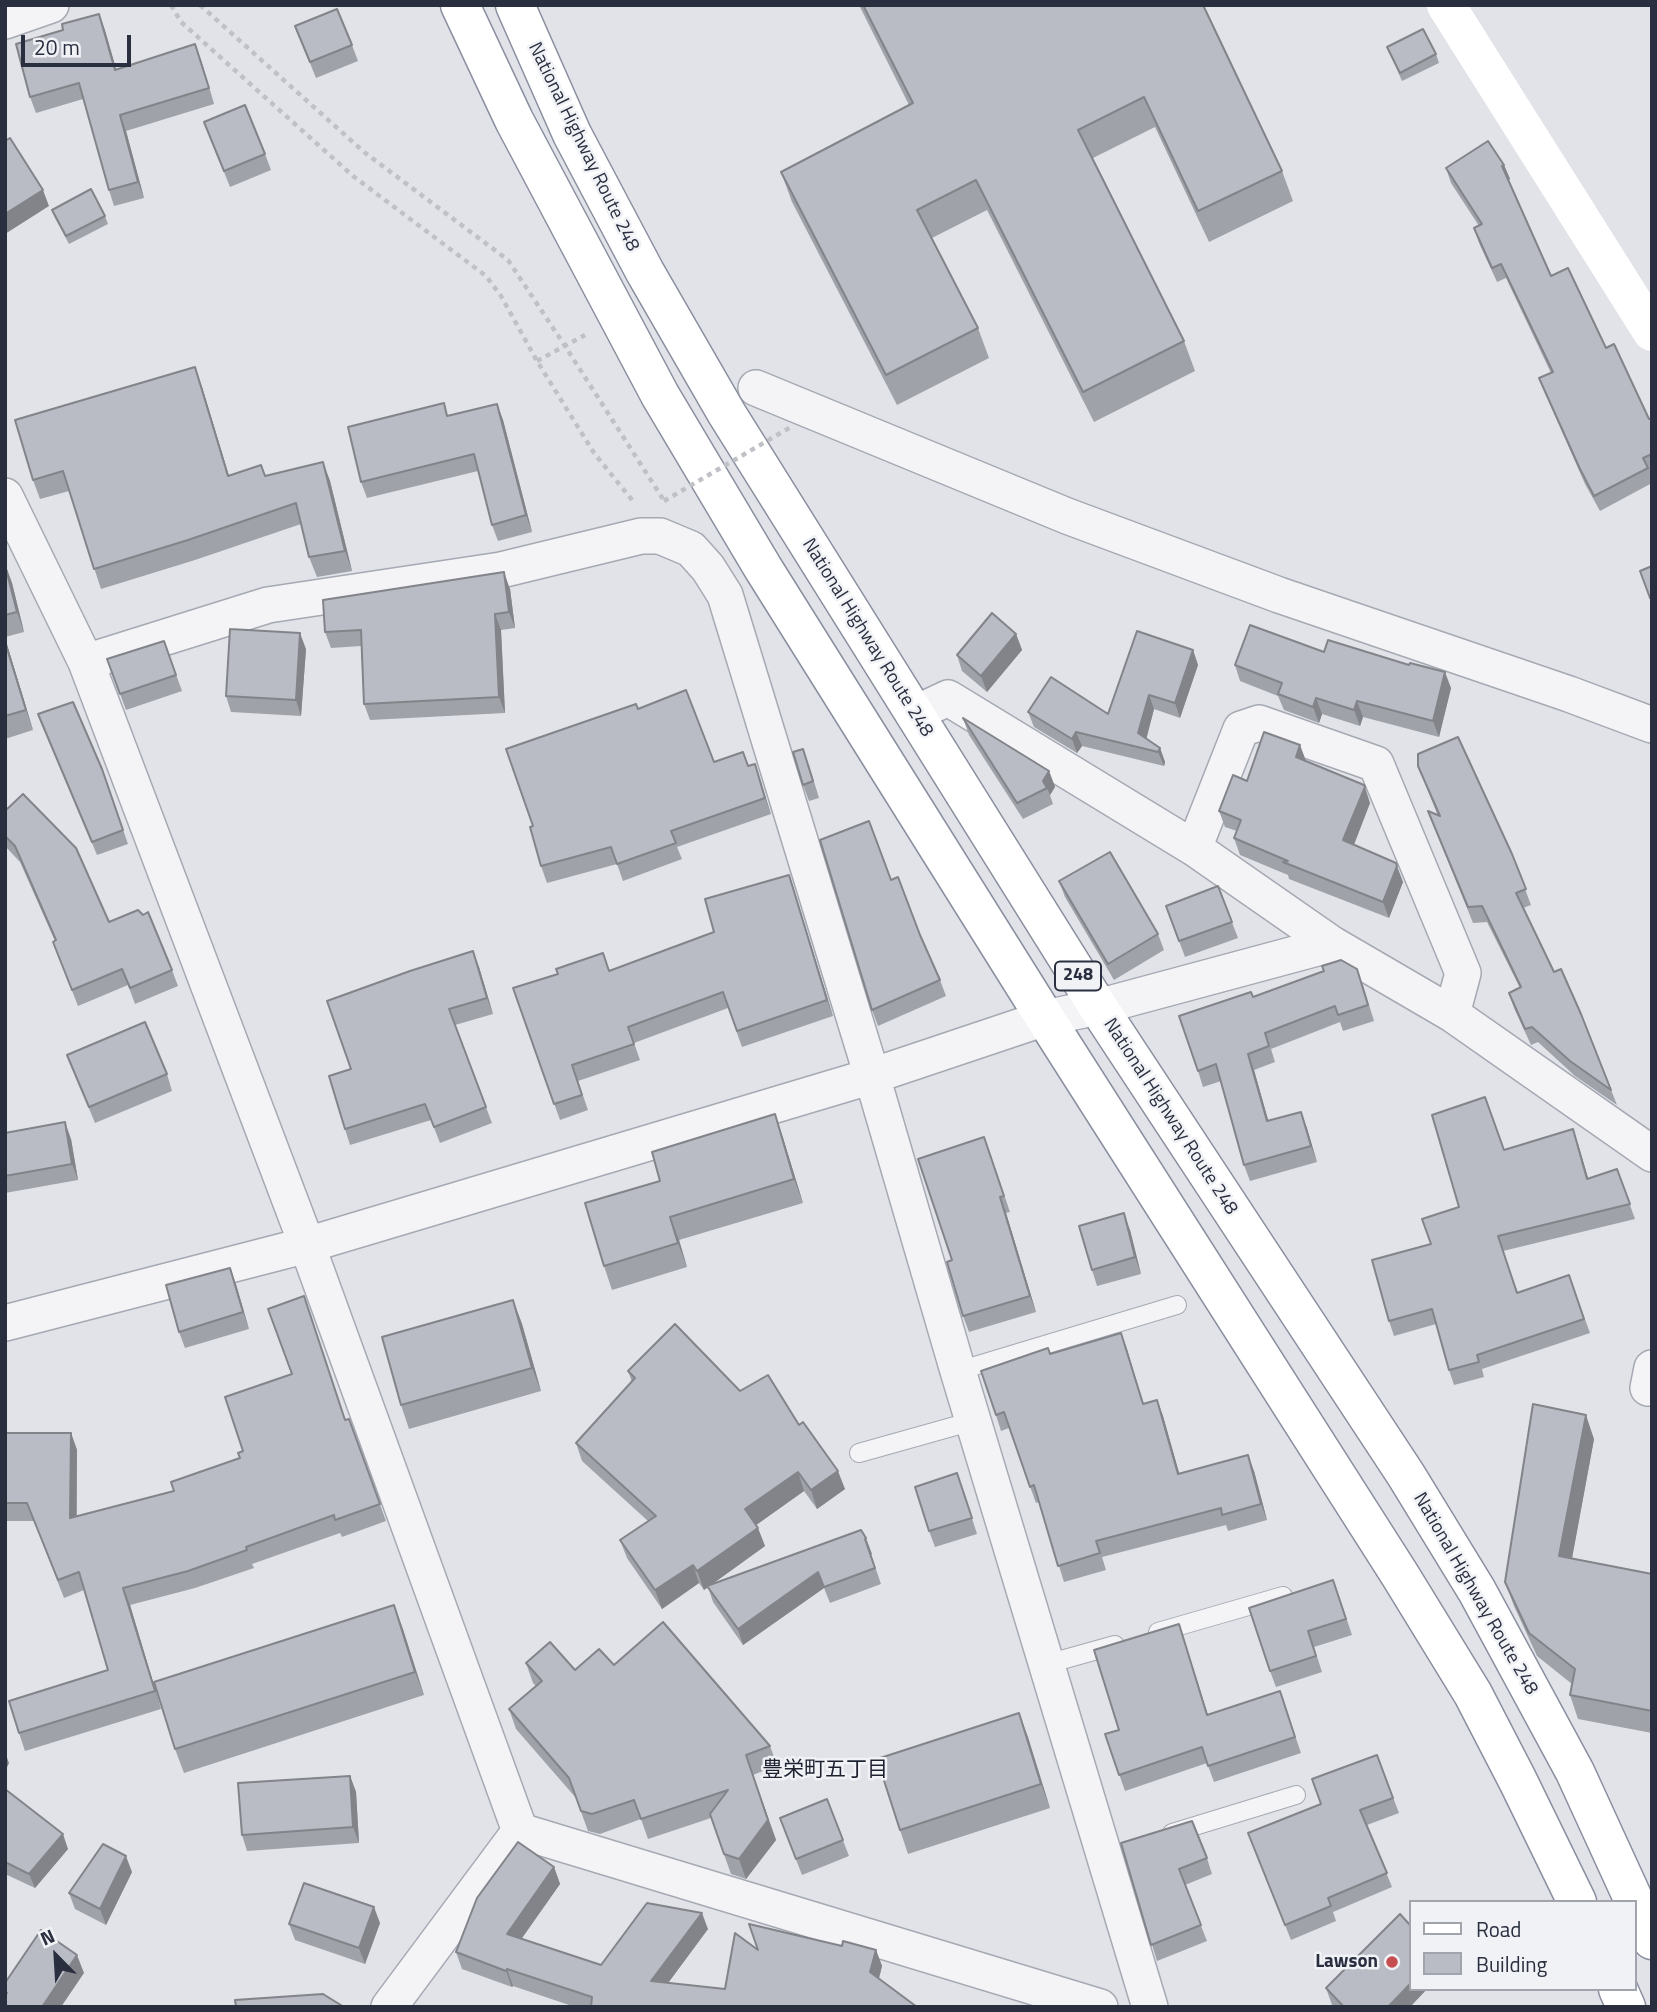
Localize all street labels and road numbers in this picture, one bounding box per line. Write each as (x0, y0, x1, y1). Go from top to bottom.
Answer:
street label: National Highway Route 248 (522, 39, 644, 255)
street label: National Highway Route 248 (797, 535, 937, 741)
road number: 248 (1055, 961, 1101, 990)
street label: National Highway Route 248 (1098, 1015, 1242, 1219)
street label: National Highway Route 248 (1408, 1489, 1542, 1699)

